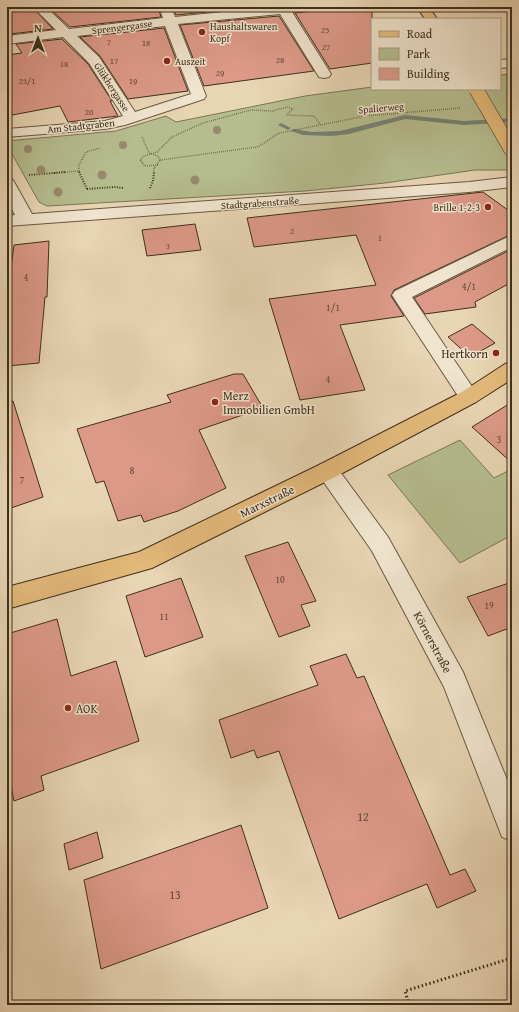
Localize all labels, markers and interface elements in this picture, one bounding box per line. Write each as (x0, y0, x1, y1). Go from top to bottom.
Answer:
street label: Sprengergasse (91, 16, 153, 38)
north arrow (18, 18, 58, 58)
legend (371, 18, 501, 90)
place label: Haushaltswaren Kopf (210, 19, 278, 46)
text: N (34, 20, 42, 36)
house number: 25 (321, 23, 329, 36)
text: Road (407, 25, 433, 42)
marker: Haushaltswaren Kopf (197, 27, 207, 37)
house number: 7 (107, 35, 111, 48)
house number: 18 (142, 36, 150, 49)
house number: 27 (322, 40, 330, 53)
text: Park (407, 45, 431, 62)
house number: 28 (276, 53, 284, 66)
house number: 17 (110, 54, 118, 67)
place label: Auszeit (175, 54, 206, 69)
marker: Auszeit (162, 56, 172, 66)
house number: 18 (60, 57, 68, 70)
street label: Glükhergasse (90, 59, 134, 115)
text: Building (407, 65, 450, 82)
house number: 29 (216, 66, 224, 79)
house number: 25/1 (18, 74, 36, 87)
house number: 19 (129, 74, 137, 87)
street label: Spalierweg (357, 99, 405, 117)
house number: 20 (85, 105, 94, 118)
street label: Am Stadtgraben (47, 115, 116, 137)
street label: Stadtgrabenstraße (221, 193, 300, 213)
place label: Brille 1-2-3 (434, 200, 480, 215)
marker: Brille 1-2-3 (483, 202, 493, 212)
house number: 2 (290, 224, 294, 237)
house number: 1 (378, 231, 382, 244)
house number: 3 (166, 239, 170, 252)
house number: 4 (24, 270, 29, 285)
house number: 4/1 (462, 279, 476, 294)
house number: 1/1 (326, 300, 340, 315)
place label: Hertkorn (442, 345, 488, 362)
marker: Hertkorn (491, 348, 501, 358)
house number: 4 (326, 372, 331, 387)
place label: Merz Immobilien GmbH (223, 387, 315, 418)
marker: Merz Immobilien GmbH (210, 397, 220, 407)
house number: 3 (497, 432, 502, 447)
house number: 8 (130, 463, 135, 478)
house number: 7 (20, 472, 25, 487)
street label: Marxstraße (237, 480, 297, 522)
house number: 10 (275, 572, 285, 587)
house number: 19 (484, 598, 494, 613)
street label: Körnerstraße (410, 608, 457, 676)
house number: 11 (159, 609, 169, 624)
place label: AOK (76, 700, 98, 717)
marker: AOK (63, 703, 73, 713)
house number: 12 (357, 808, 369, 825)
house number: 13 (169, 886, 181, 903)

